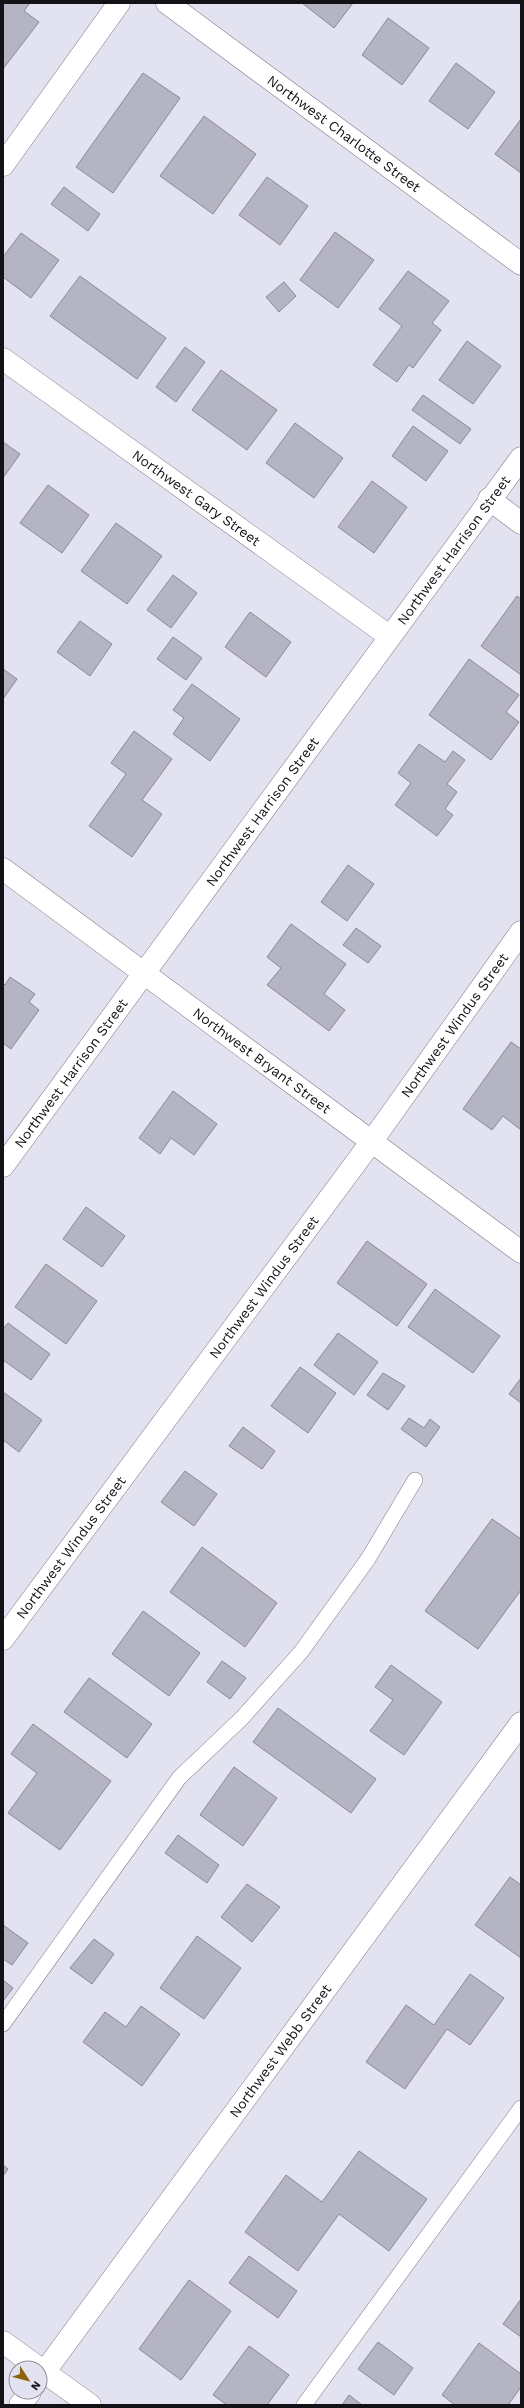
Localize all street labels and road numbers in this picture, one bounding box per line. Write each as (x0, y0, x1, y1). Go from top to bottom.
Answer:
street label: Northwest Charlotte Street (264, 72, 424, 195)
street label: Northwest Gary Street (129, 446, 264, 549)
street label: Northwest Harrison Street (394, 472, 513, 628)
street label: Northwest Harrison Street (202, 734, 322, 889)
street label: Northwest Windus Street (398, 950, 511, 1100)
street label: Northwest Harrison Street (11, 995, 131, 1151)
street label: Northwest Bryant Street (190, 1004, 334, 1117)
street label: Northwest Windus Street (206, 1213, 322, 1361)
street label: Northwest Windus Street (13, 1473, 129, 1622)
street label: Northwest Webb Street (226, 1981, 335, 2120)

